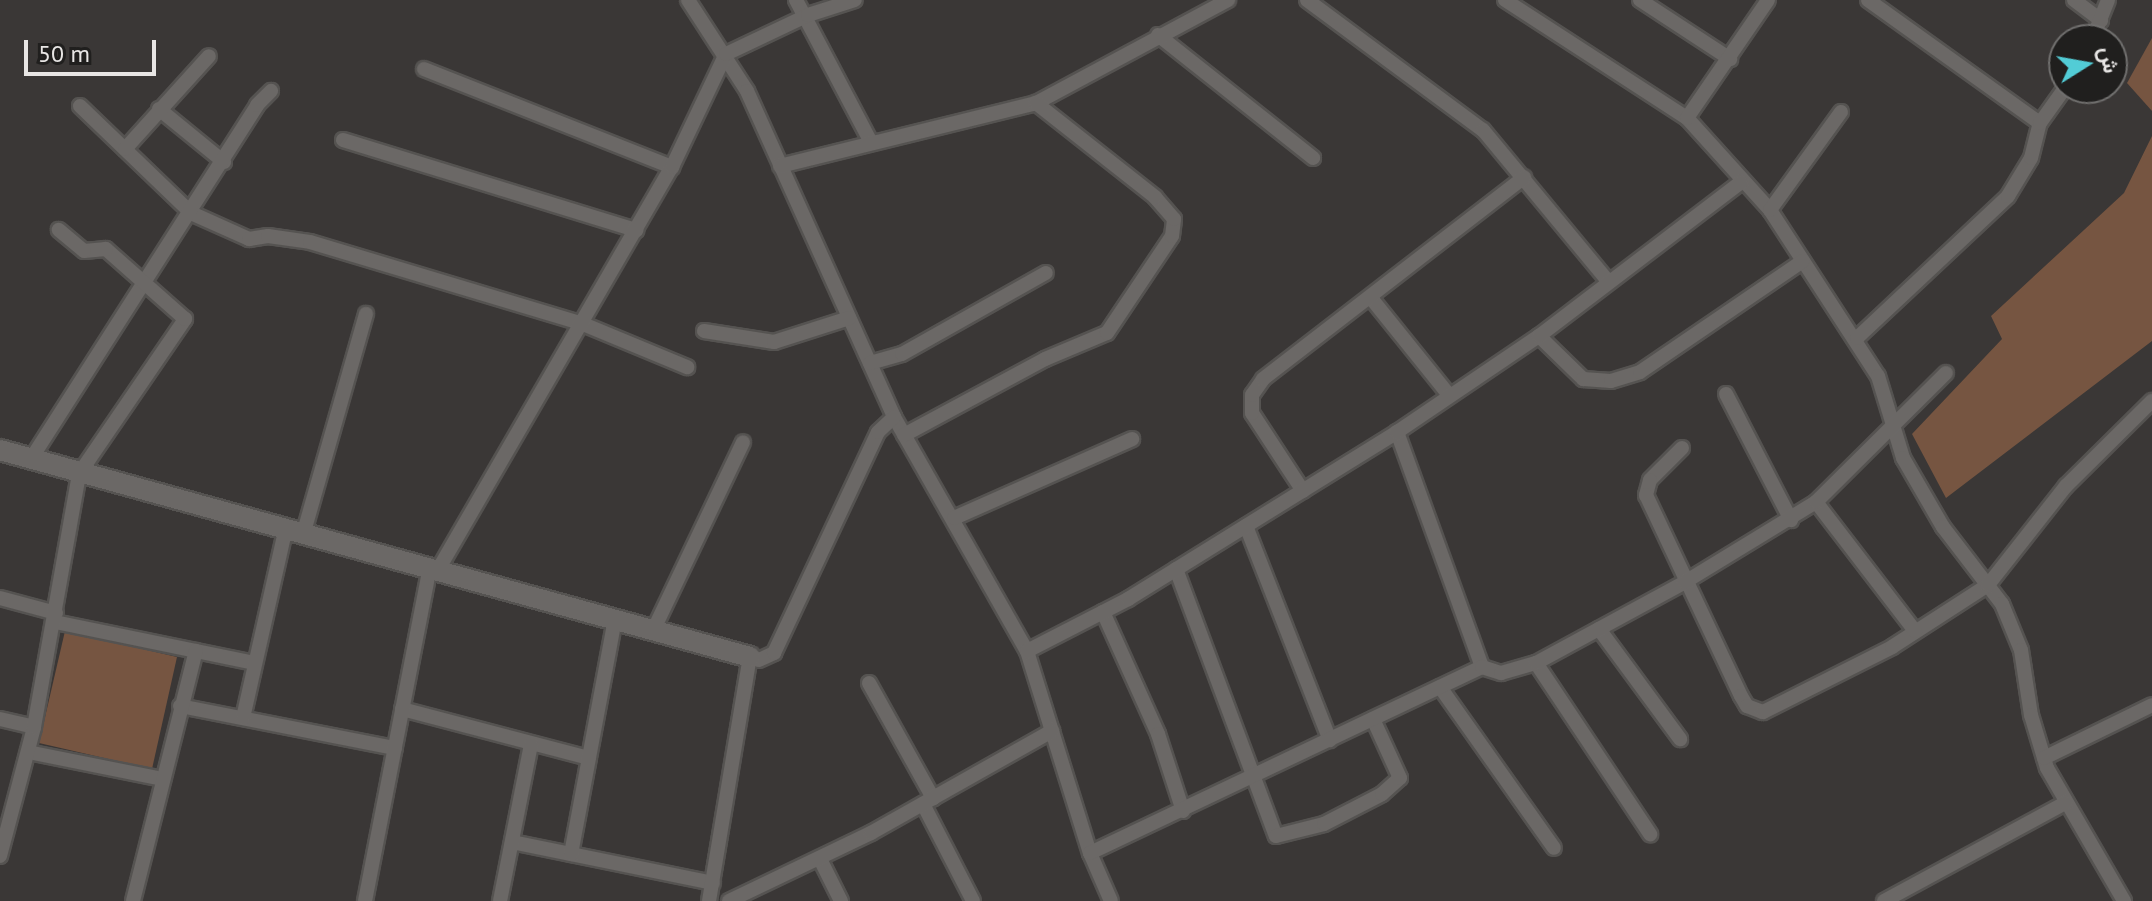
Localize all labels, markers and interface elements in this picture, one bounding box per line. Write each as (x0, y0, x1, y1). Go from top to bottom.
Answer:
scale bar (28, 24, 160, 74)
north arrow (2048, 24, 2128, 104)
text: 50 m (38, 38, 90, 69)
text: ش (2093, 44, 2126, 75)

